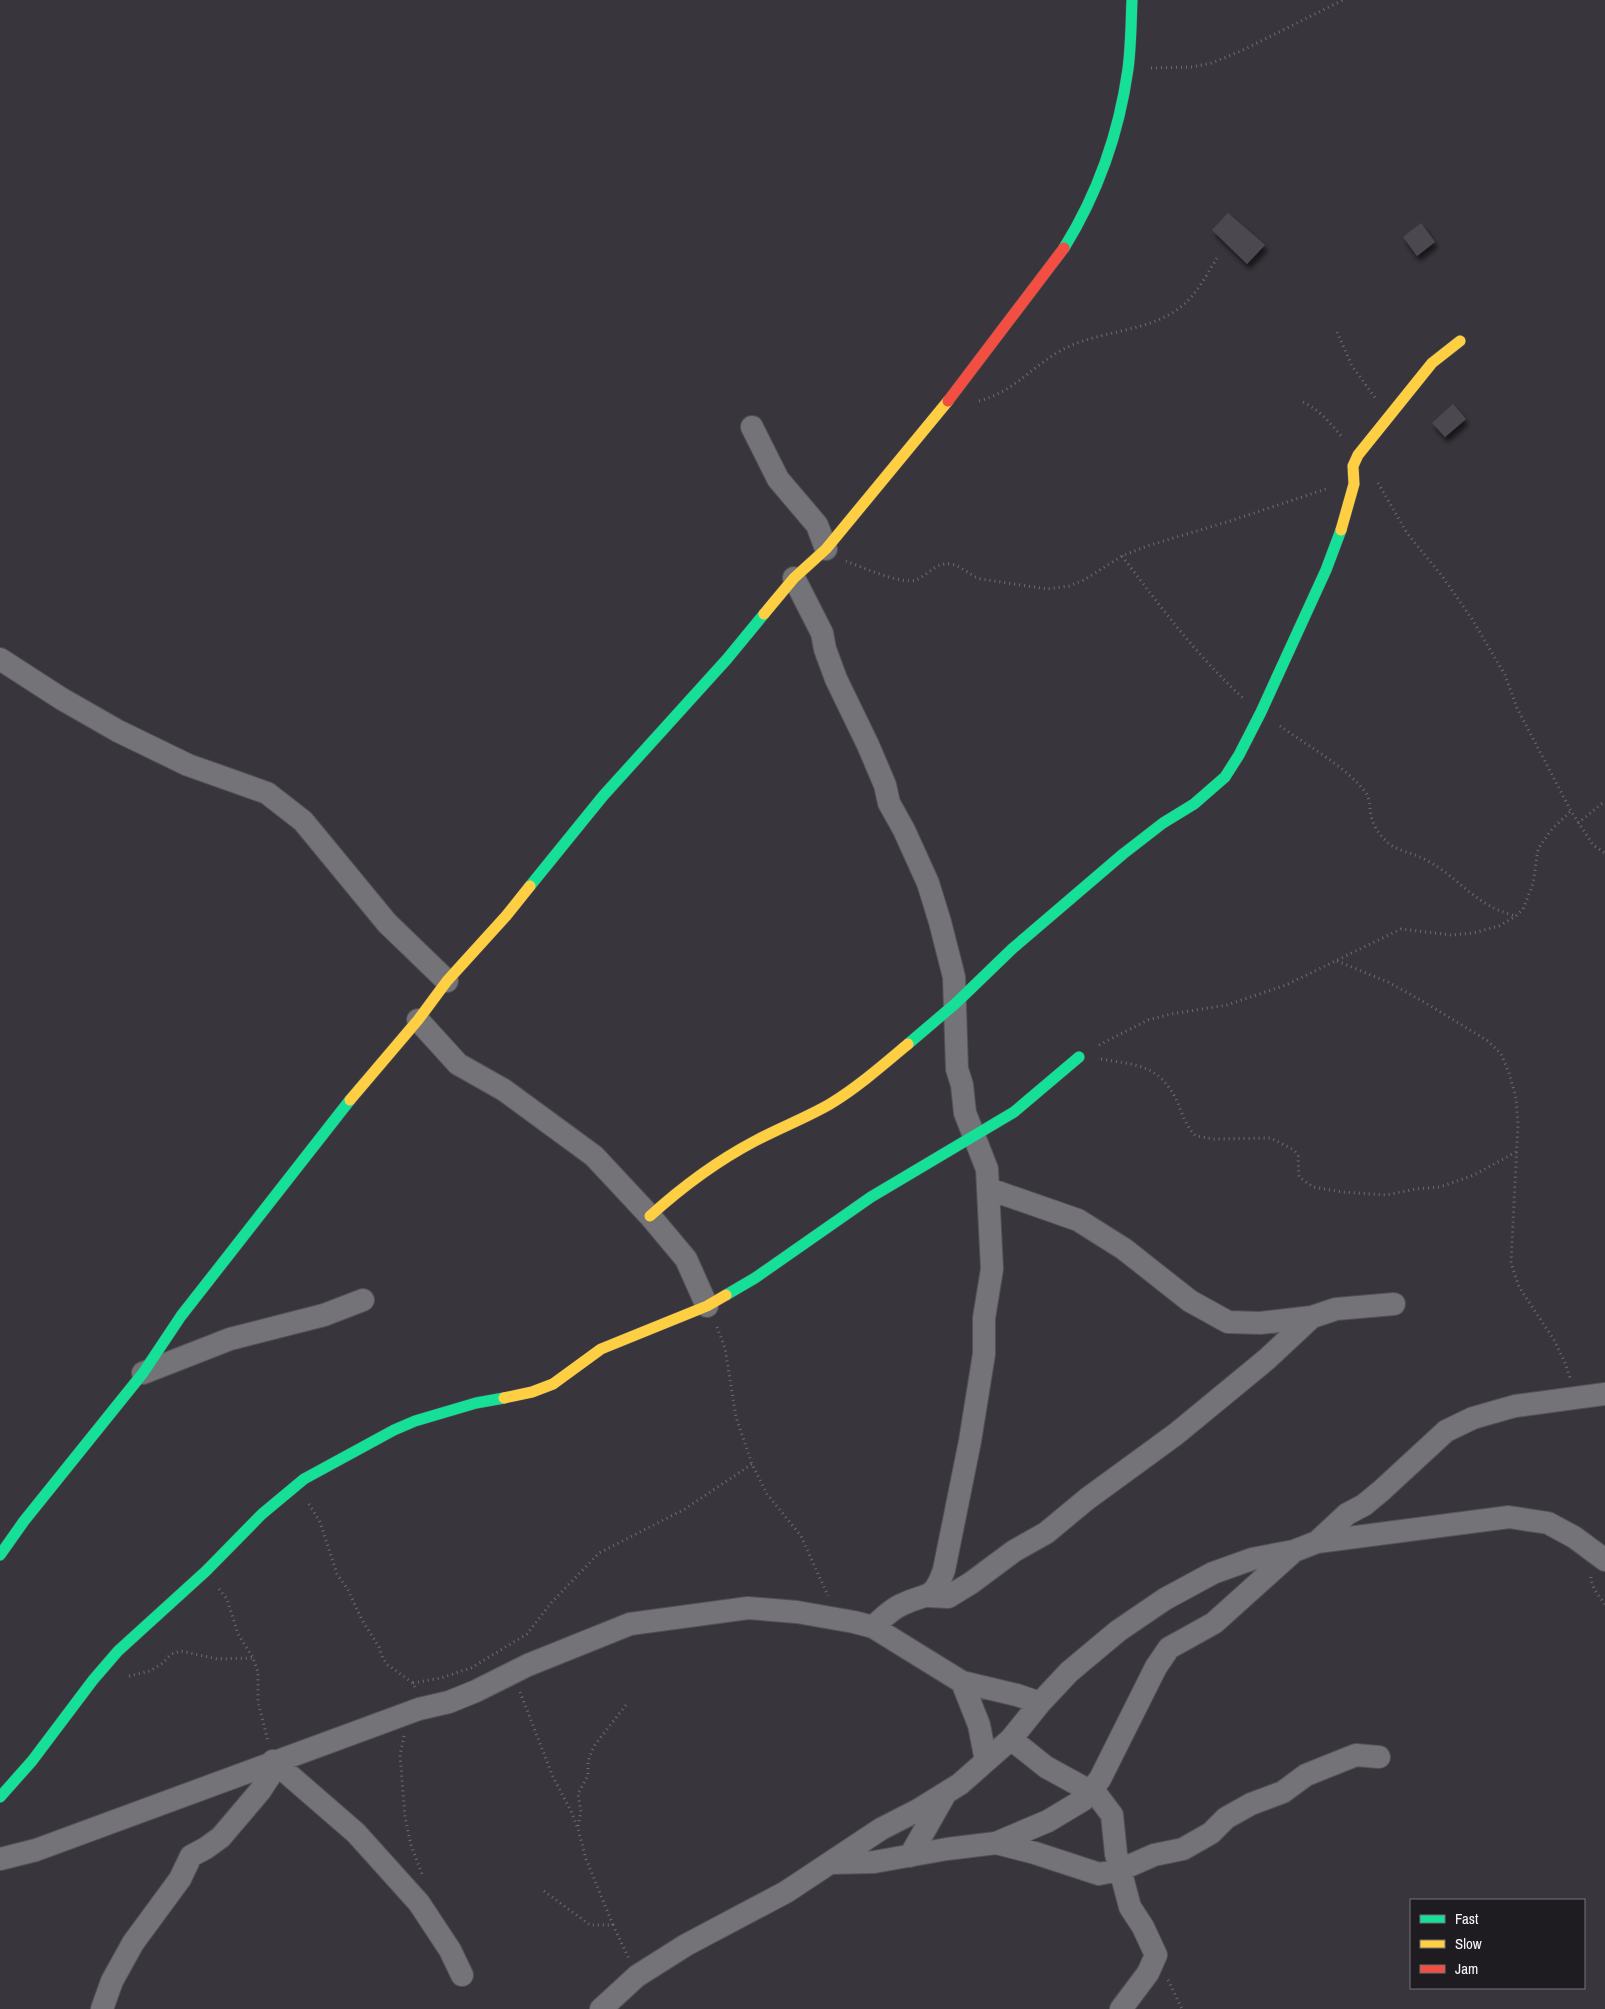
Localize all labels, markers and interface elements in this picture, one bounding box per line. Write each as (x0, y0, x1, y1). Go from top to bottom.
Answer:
legend (1410, 1899, 1585, 1989)
text: Fast (1455, 1908, 1479, 1929)
text: Slow (1455, 1933, 1482, 1954)
text: Jam (1455, 1958, 1478, 1979)

